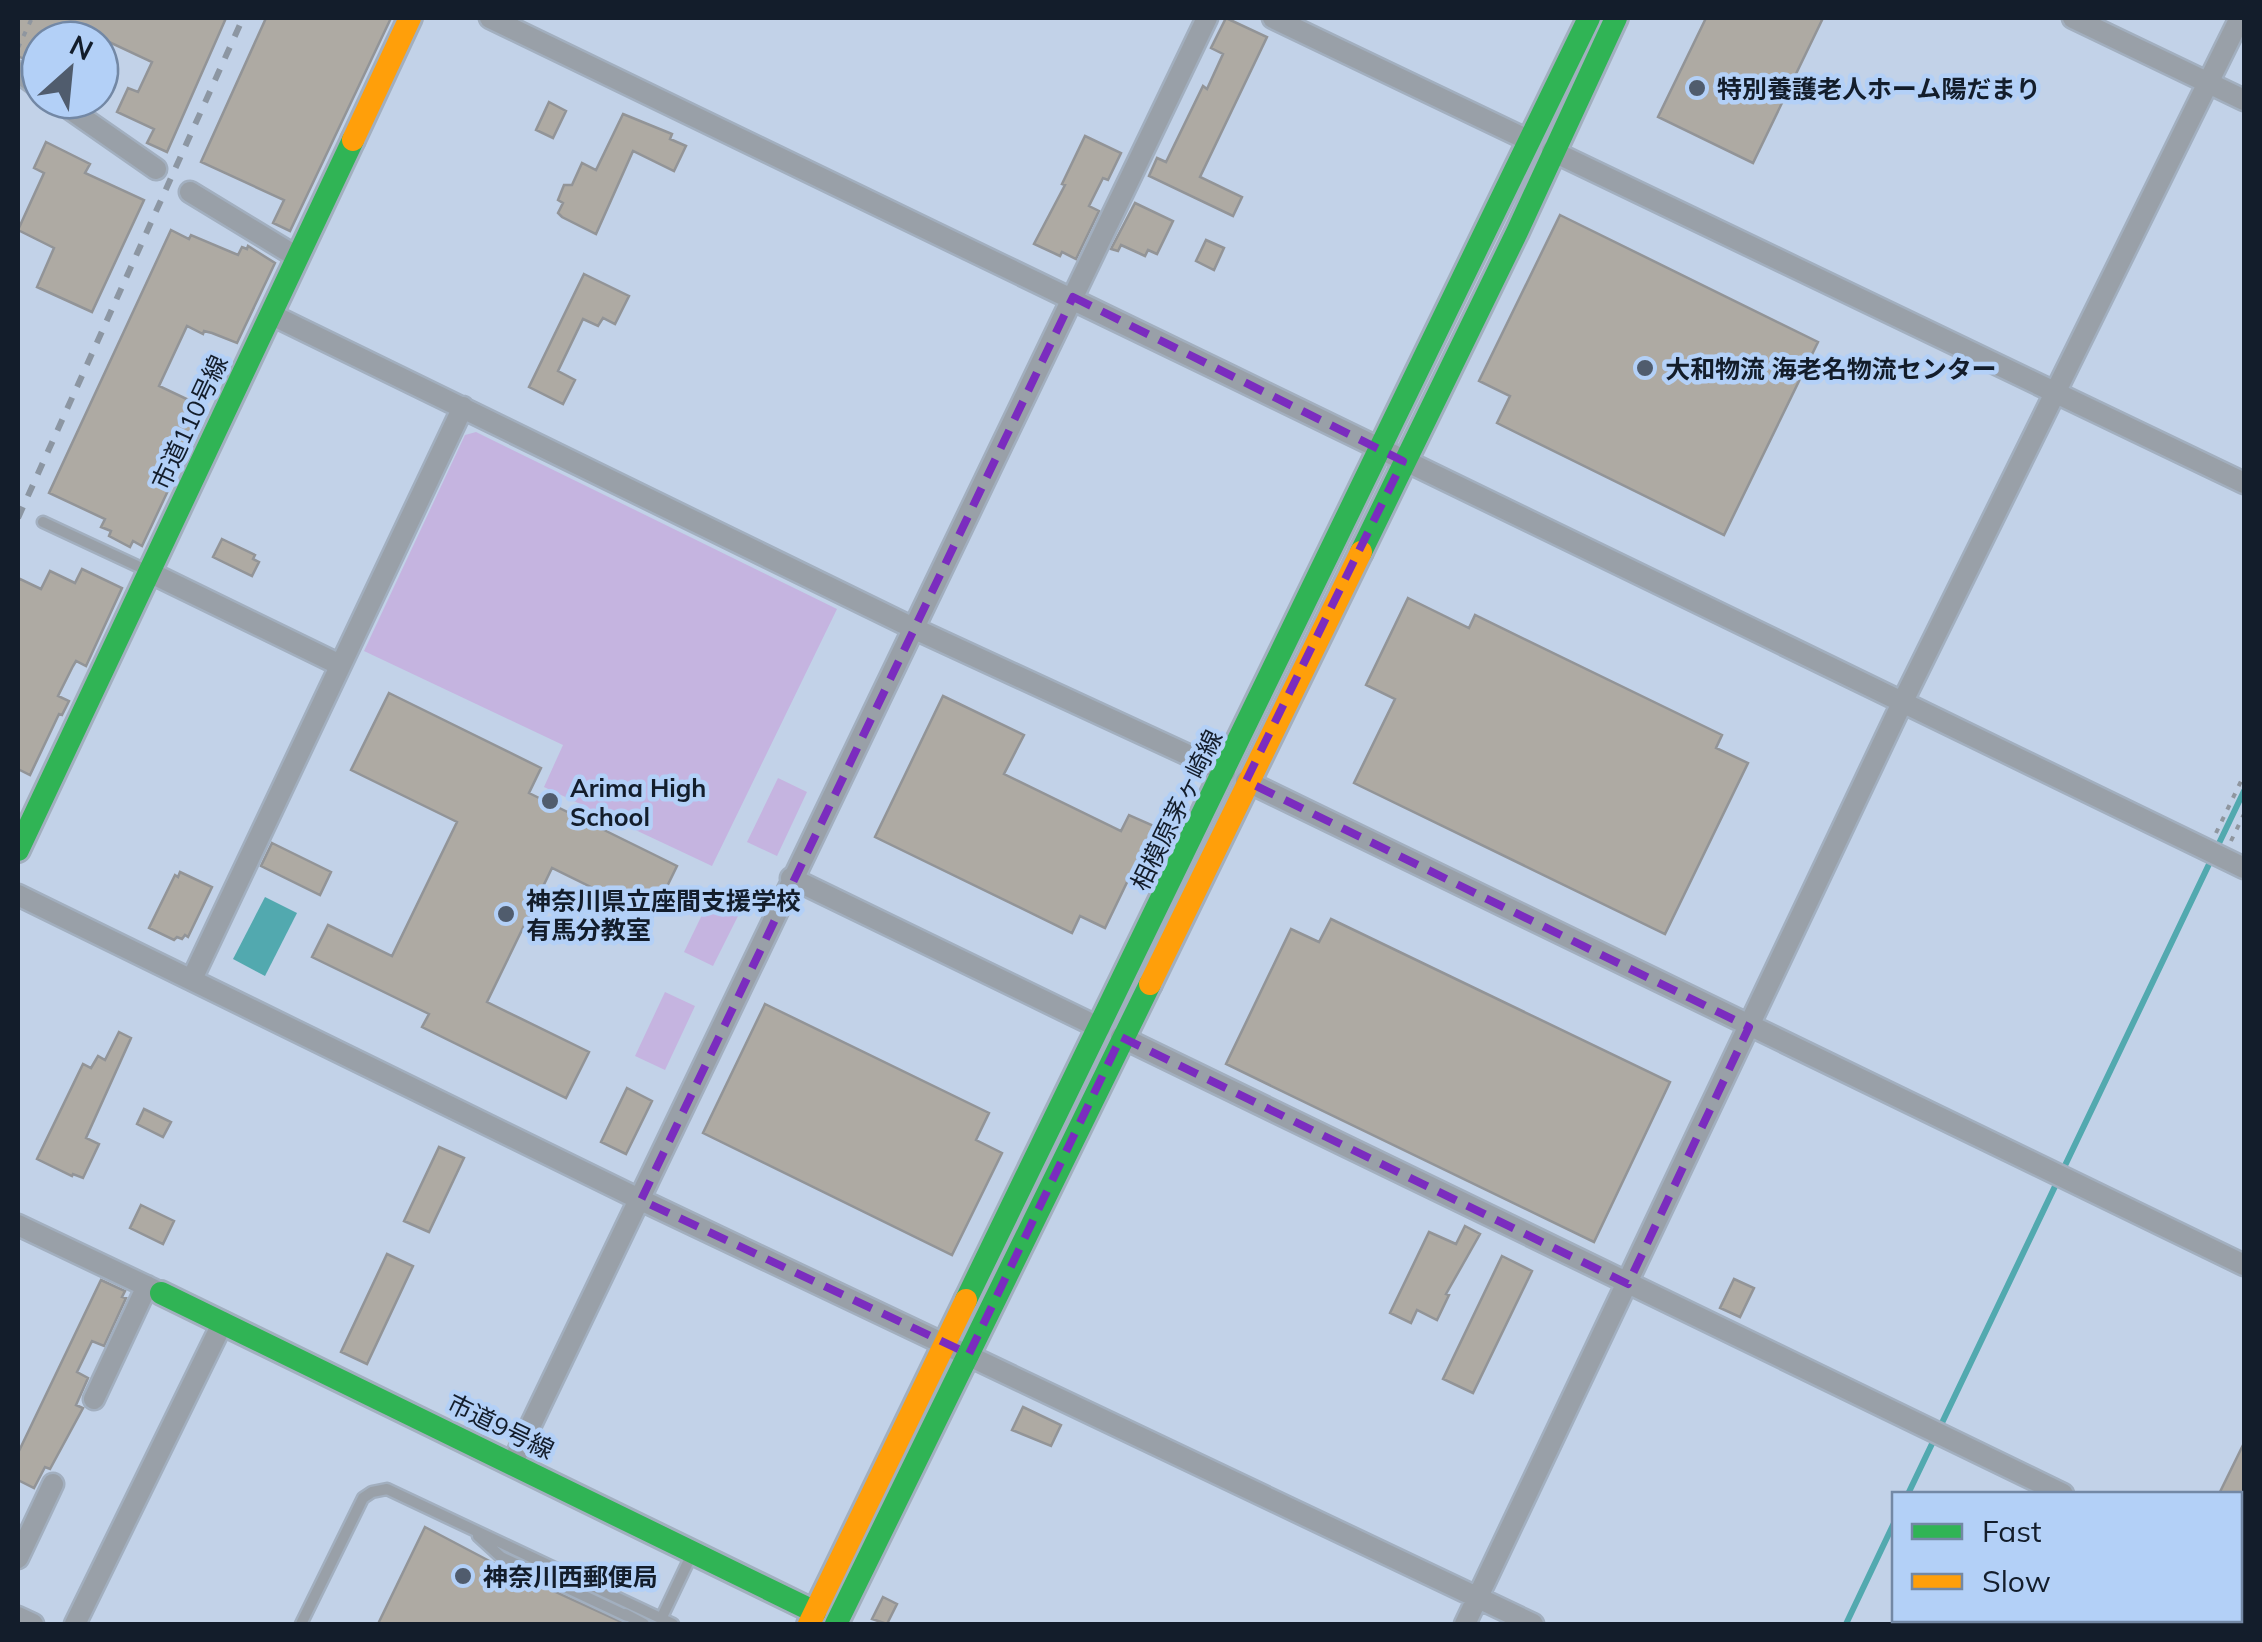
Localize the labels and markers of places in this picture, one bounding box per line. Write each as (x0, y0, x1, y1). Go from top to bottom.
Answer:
place label: 特別養護老人ホーム陽だまり (1717, 73, 2041, 104)
marker: 特別養護老人ホーム陽だまり (1686, 77, 1708, 99)
place label: 大和物流 海老名物流センター (1665, 353, 1997, 384)
marker: 大和物流 海老名物流センター (1634, 357, 1656, 379)
place label: Arima High School (570, 772, 706, 832)
marker: Arima High School (539, 790, 561, 812)
place label: 神奈川県立座間支援学校 有馬分教室 (526, 885, 801, 945)
marker: 神奈川県立座間支援学校 有馬分教室 (495, 903, 517, 925)
place label: 神奈川西郵便局 (483, 1561, 658, 1592)
marker: 神奈川西郵便局 (452, 1565, 474, 1587)

